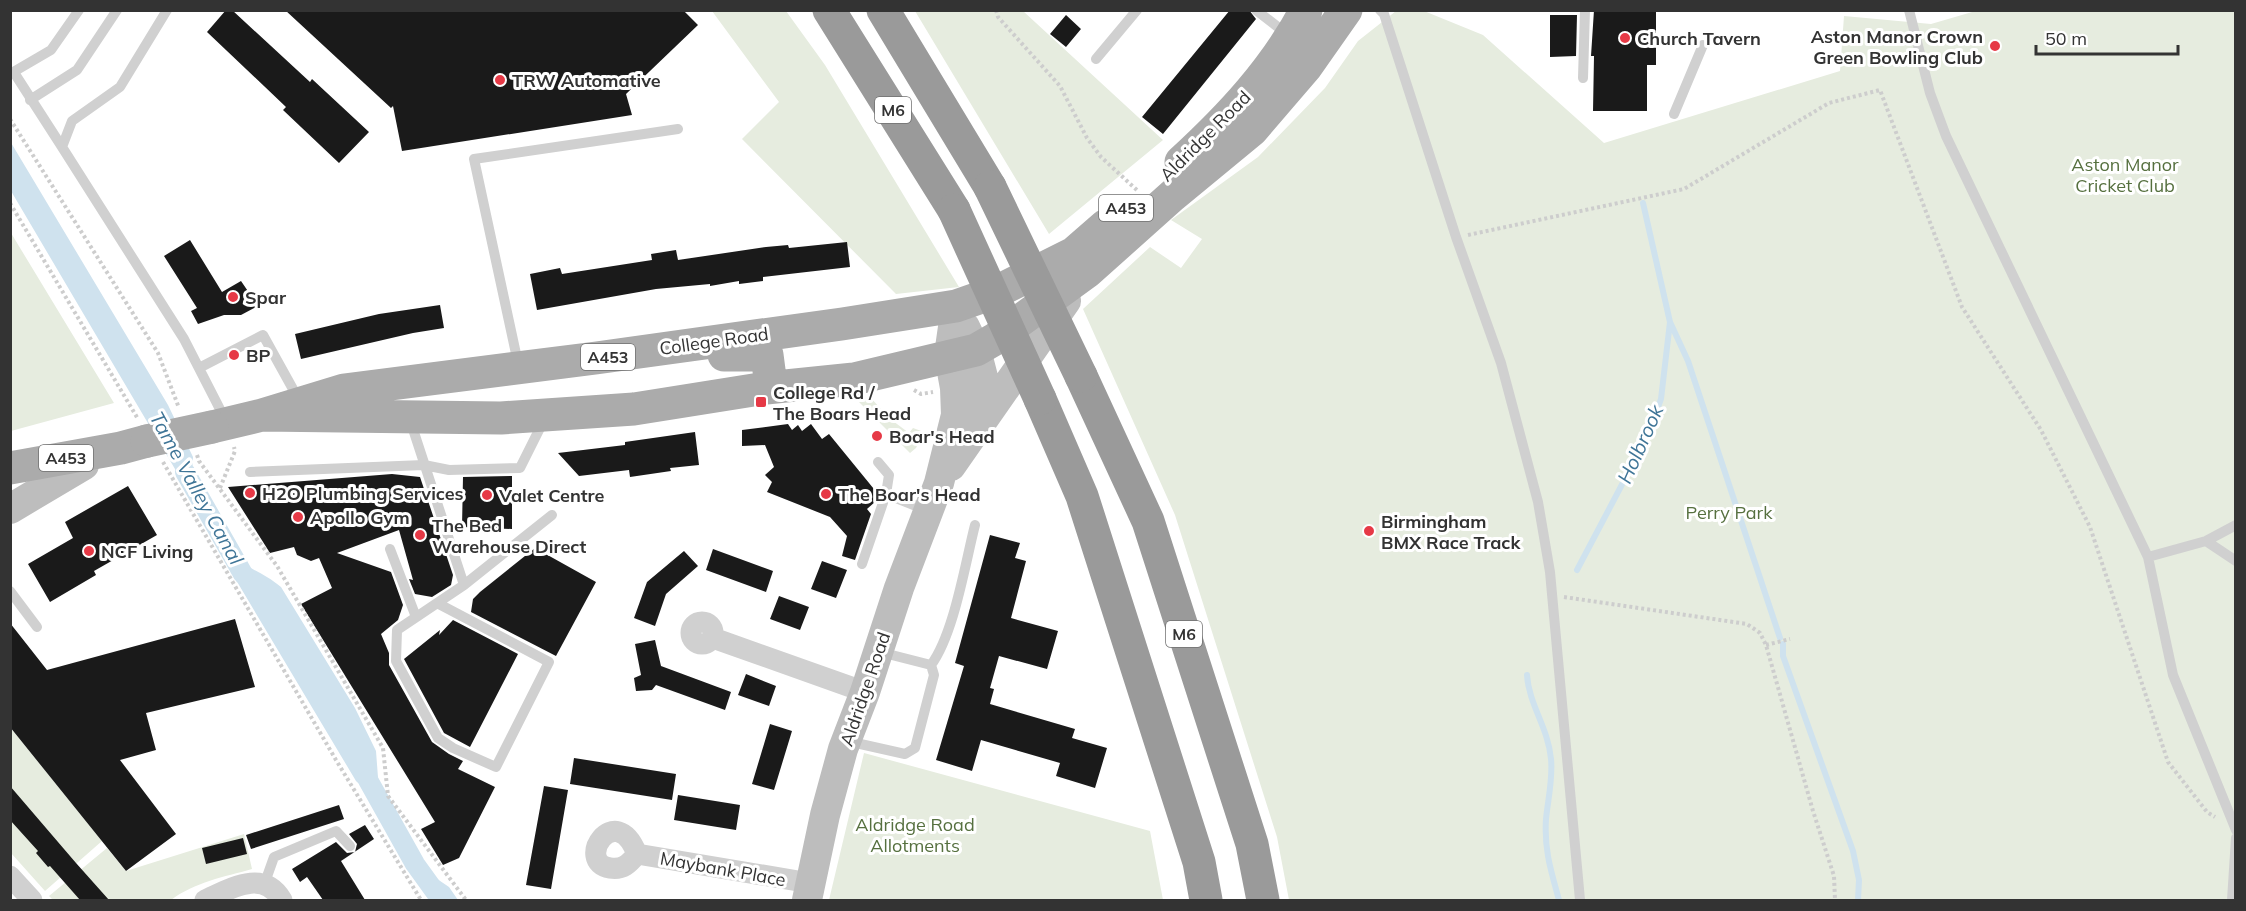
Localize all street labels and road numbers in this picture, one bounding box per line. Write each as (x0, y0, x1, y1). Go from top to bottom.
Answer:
street label: Aldridge Road (1155, 86, 1255, 186)
road number: M6 (875, 97, 911, 123)
road number: A453 (1099, 195, 1153, 221)
street label: College Road (658, 322, 770, 360)
road number: A453 (581, 344, 635, 370)
road number: A453 (39, 445, 93, 471)
road number: M6 (1166, 621, 1202, 647)
street label: Aldridge Road (835, 629, 895, 749)
street label: Maybank Place (658, 847, 788, 891)

